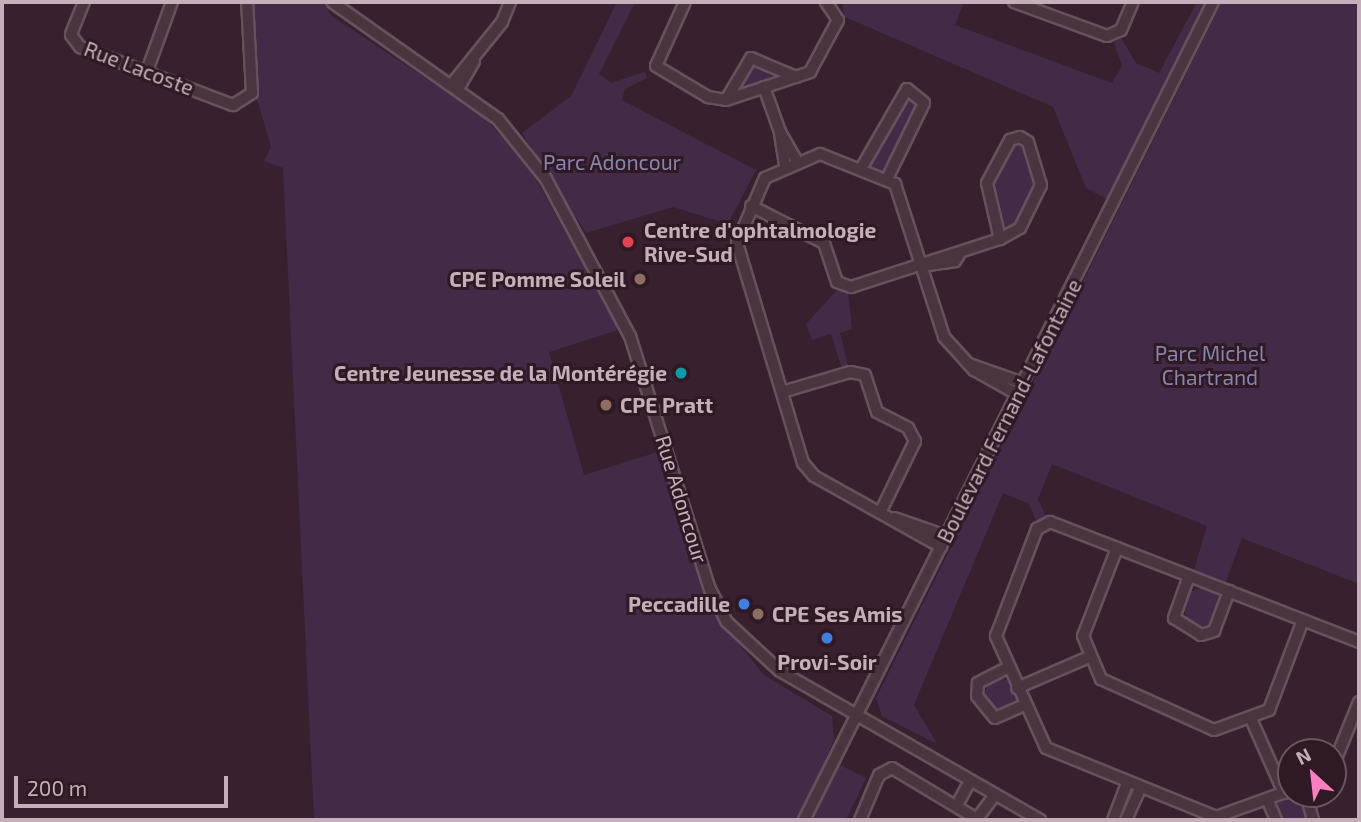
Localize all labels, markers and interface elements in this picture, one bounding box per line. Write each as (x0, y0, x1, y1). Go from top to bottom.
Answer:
street label: Rue Lacoste (81, 36, 197, 100)
park label: Parc Adoncour (543, 149, 681, 175)
place label: Centre d'ophtalmologie Rive-Sud (644, 217, 876, 267)
marker: Centre d'ophtalmologie Rive-Sud (618, 232, 638, 252)
place label: CPE Pomme Soleil (449, 266, 626, 292)
marker: CPE Pomme Soleil (632, 271, 648, 287)
street label: Boulevard Fernand-Lafontaine (931, 275, 1087, 547)
park label: Parc Michel Chartrand (1155, 340, 1265, 390)
place label: Centre Jeunesse de la Montérégie (334, 360, 667, 386)
marker: Centre Jeunesse de la Montérégie (673, 365, 689, 381)
place label: CPE Pratt (620, 392, 713, 418)
marker: CPE Pratt (598, 397, 614, 413)
street label: Rue Adoncour (651, 432, 713, 566)
place label: Peccadille (628, 591, 730, 617)
marker: Peccadille (736, 596, 752, 612)
place label: CPE Ses Amis (772, 601, 903, 627)
marker: CPE Ses Amis (750, 606, 766, 622)
marker: Provi-Soir (819, 630, 835, 646)
place label: Provi-Soir (777, 649, 877, 675)
north arrow (1277, 738, 1347, 808)
text: N (1292, 742, 1314, 769)
scale bar (18, 762, 231, 806)
text: 200 m (27, 775, 87, 800)

